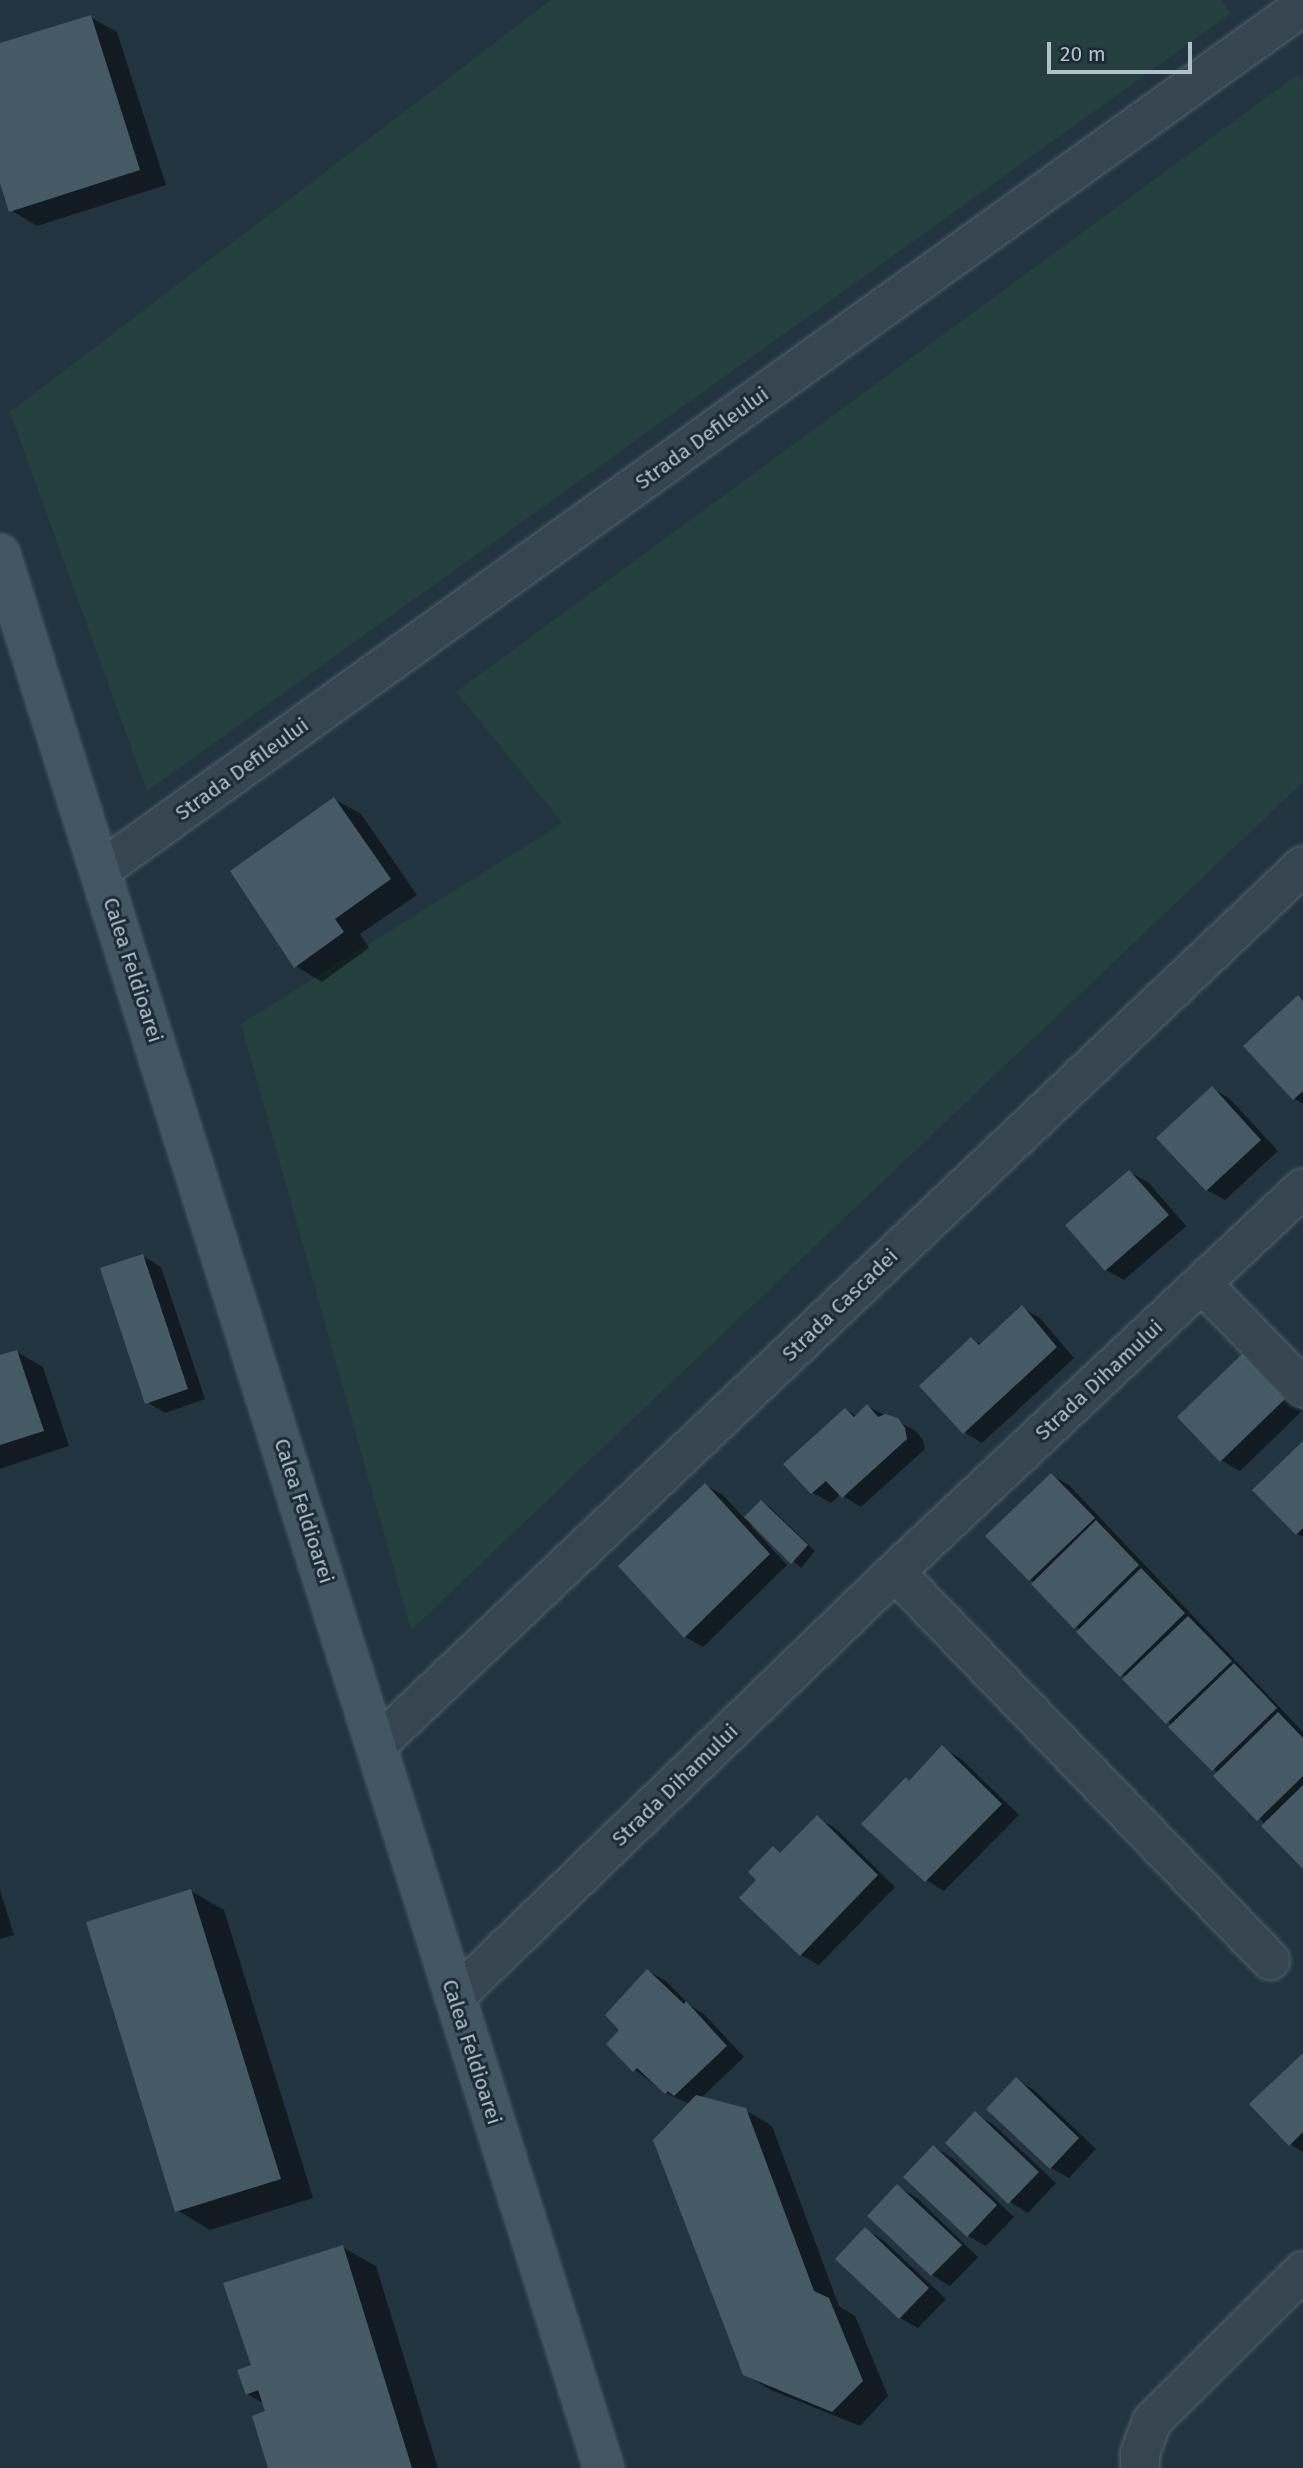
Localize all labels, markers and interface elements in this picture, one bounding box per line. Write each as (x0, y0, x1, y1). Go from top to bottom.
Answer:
scale bar (1051, 28, 1196, 72)
text: 20 m (1060, 41, 1106, 67)
street label: Strada Defileului (631, 381, 773, 495)
street label: Strada Defileului (171, 712, 313, 826)
street label: Calea Feldioarei (98, 894, 168, 1046)
street label: Strada Cascadei (777, 1243, 903, 1367)
street label: Strada Dihamului (1030, 1314, 1168, 1446)
street label: Calea Feldioarei (269, 1435, 339, 1587)
street label: Strada Dihamului (607, 1719, 743, 1851)
street label: Calea Feldioarei (437, 1976, 507, 2128)

